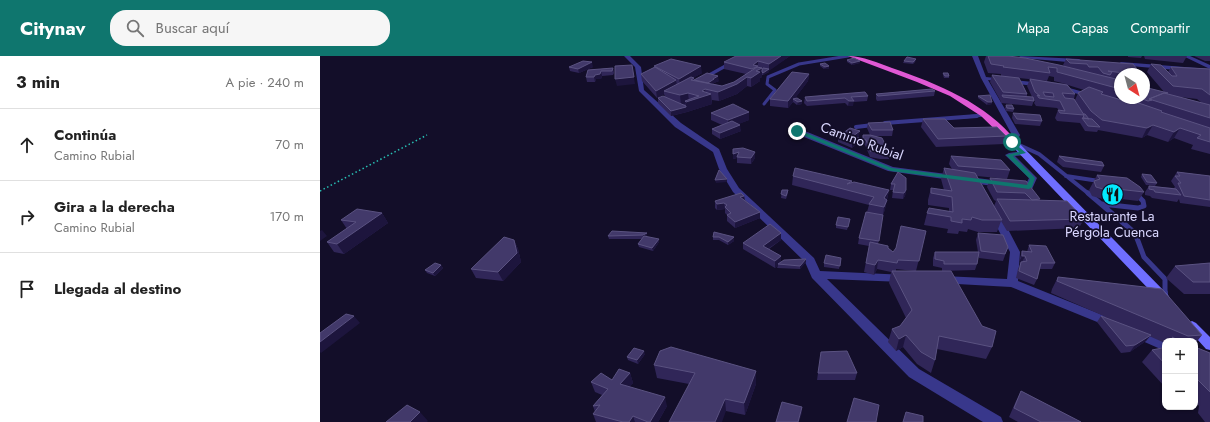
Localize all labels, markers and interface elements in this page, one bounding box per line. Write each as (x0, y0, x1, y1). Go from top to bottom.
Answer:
search box (110, 10, 390, 46)
text: Citynav (20, 15, 86, 42)
icon: search (124, 17, 146, 39)
text: Buscar aquí (156, 17, 229, 39)
text: Mapa (1017, 18, 1050, 38)
text: Capas (1072, 18, 1109, 38)
text: Compartir (1131, 18, 1190, 38)
north arrow (1114, 68, 1150, 104)
text: 3 min (16, 70, 60, 94)
text: A pie · 240 m (226, 73, 304, 92)
street label: Camino Rubial (818, 117, 906, 165)
route end (788, 122, 806, 140)
text: Continúa (54, 124, 116, 146)
route start (1003, 133, 1021, 151)
icon: ahead (16, 134, 38, 156)
text: 70 m (275, 135, 304, 154)
text: Camino Rubial (54, 146, 135, 165)
restaurant icon: Restaurante La Pérgola Cuenca (1099, 181, 1125, 207)
text: Gira a la derecha (54, 196, 175, 218)
icon: right (16, 206, 38, 228)
place label: Restaurante La Pérgola Cuenca (1065, 206, 1159, 242)
text: 170 m (269, 207, 304, 226)
text: Camino Rubial (54, 218, 135, 237)
icon: arrive (16, 278, 38, 300)
text: Llegada al destino (54, 278, 181, 300)
map controls (1162, 338, 1198, 410)
button: + (1162, 338, 1198, 374)
button: − (1162, 374, 1198, 410)

